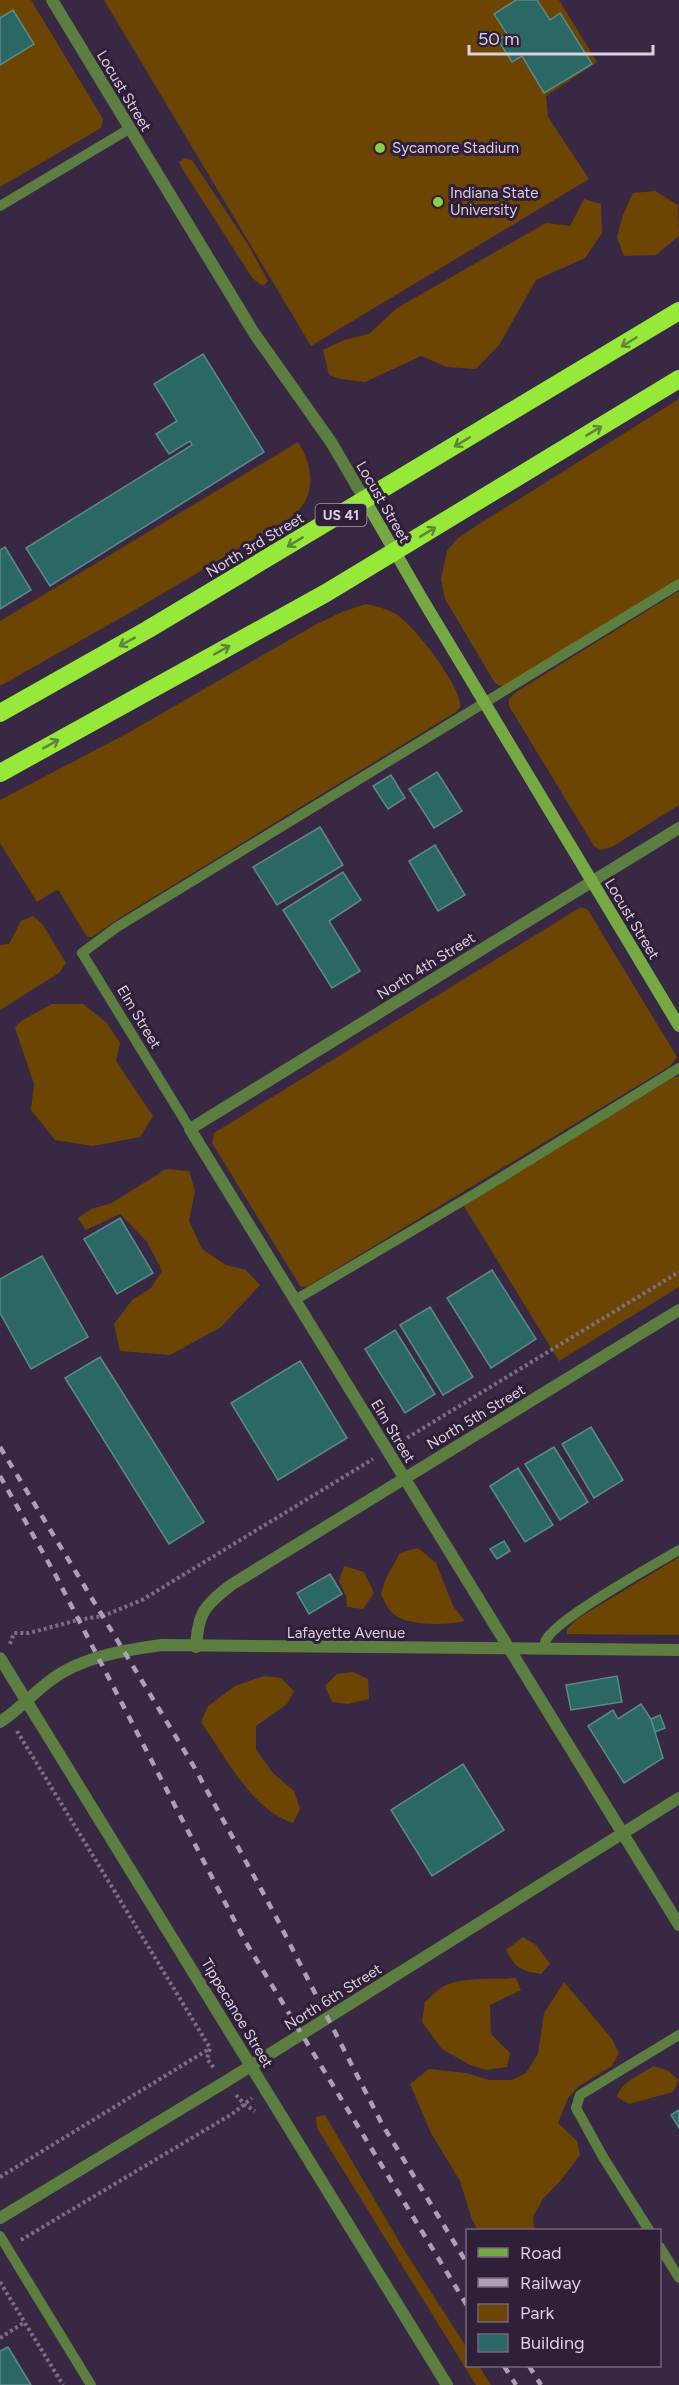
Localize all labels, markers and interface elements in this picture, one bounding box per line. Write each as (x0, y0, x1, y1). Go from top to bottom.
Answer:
scale bar (469, 18, 654, 56)
text: 50 m (478, 28, 520, 50)
street label: Locust Street (93, 47, 155, 135)
place label: Sycamore Stadium (392, 139, 519, 157)
marker: Sycamore Stadium (373, 141, 387, 155)
place label: Indiana State University (450, 184, 538, 219)
marker: Indiana State University (431, 195, 445, 209)
one-way arrow (621, 336, 638, 348)
one-way arrow (585, 424, 602, 436)
one-way arrow (454, 437, 471, 449)
street label: Locust Street (352, 458, 414, 546)
road number: US 41 (316, 504, 366, 526)
street label: North 3rd Street (203, 509, 307, 581)
one-way arrow (419, 526, 436, 538)
one-way arrow (287, 537, 304, 549)
one-way arrow (119, 636, 136, 648)
one-way arrow (213, 644, 230, 656)
one-way arrow (42, 738, 59, 750)
street label: Locust Street (601, 875, 663, 963)
street label: North 4th Street (374, 928, 479, 1003)
street label: Elm Street (113, 982, 165, 1052)
street label: North 5th Street (424, 1380, 529, 1453)
street label: Elm Street (367, 1396, 419, 1466)
street label: Lafayette Avenue (287, 1624, 405, 1642)
street label: Tippecanoe Street (197, 1955, 277, 2071)
street label: North 6th Street (281, 1960, 385, 2034)
legend (466, 2229, 661, 2367)
text: Road (520, 2242, 561, 2264)
text: Railway (520, 2272, 582, 2294)
text: Park (520, 2302, 555, 2324)
text: Building (520, 2332, 585, 2354)

